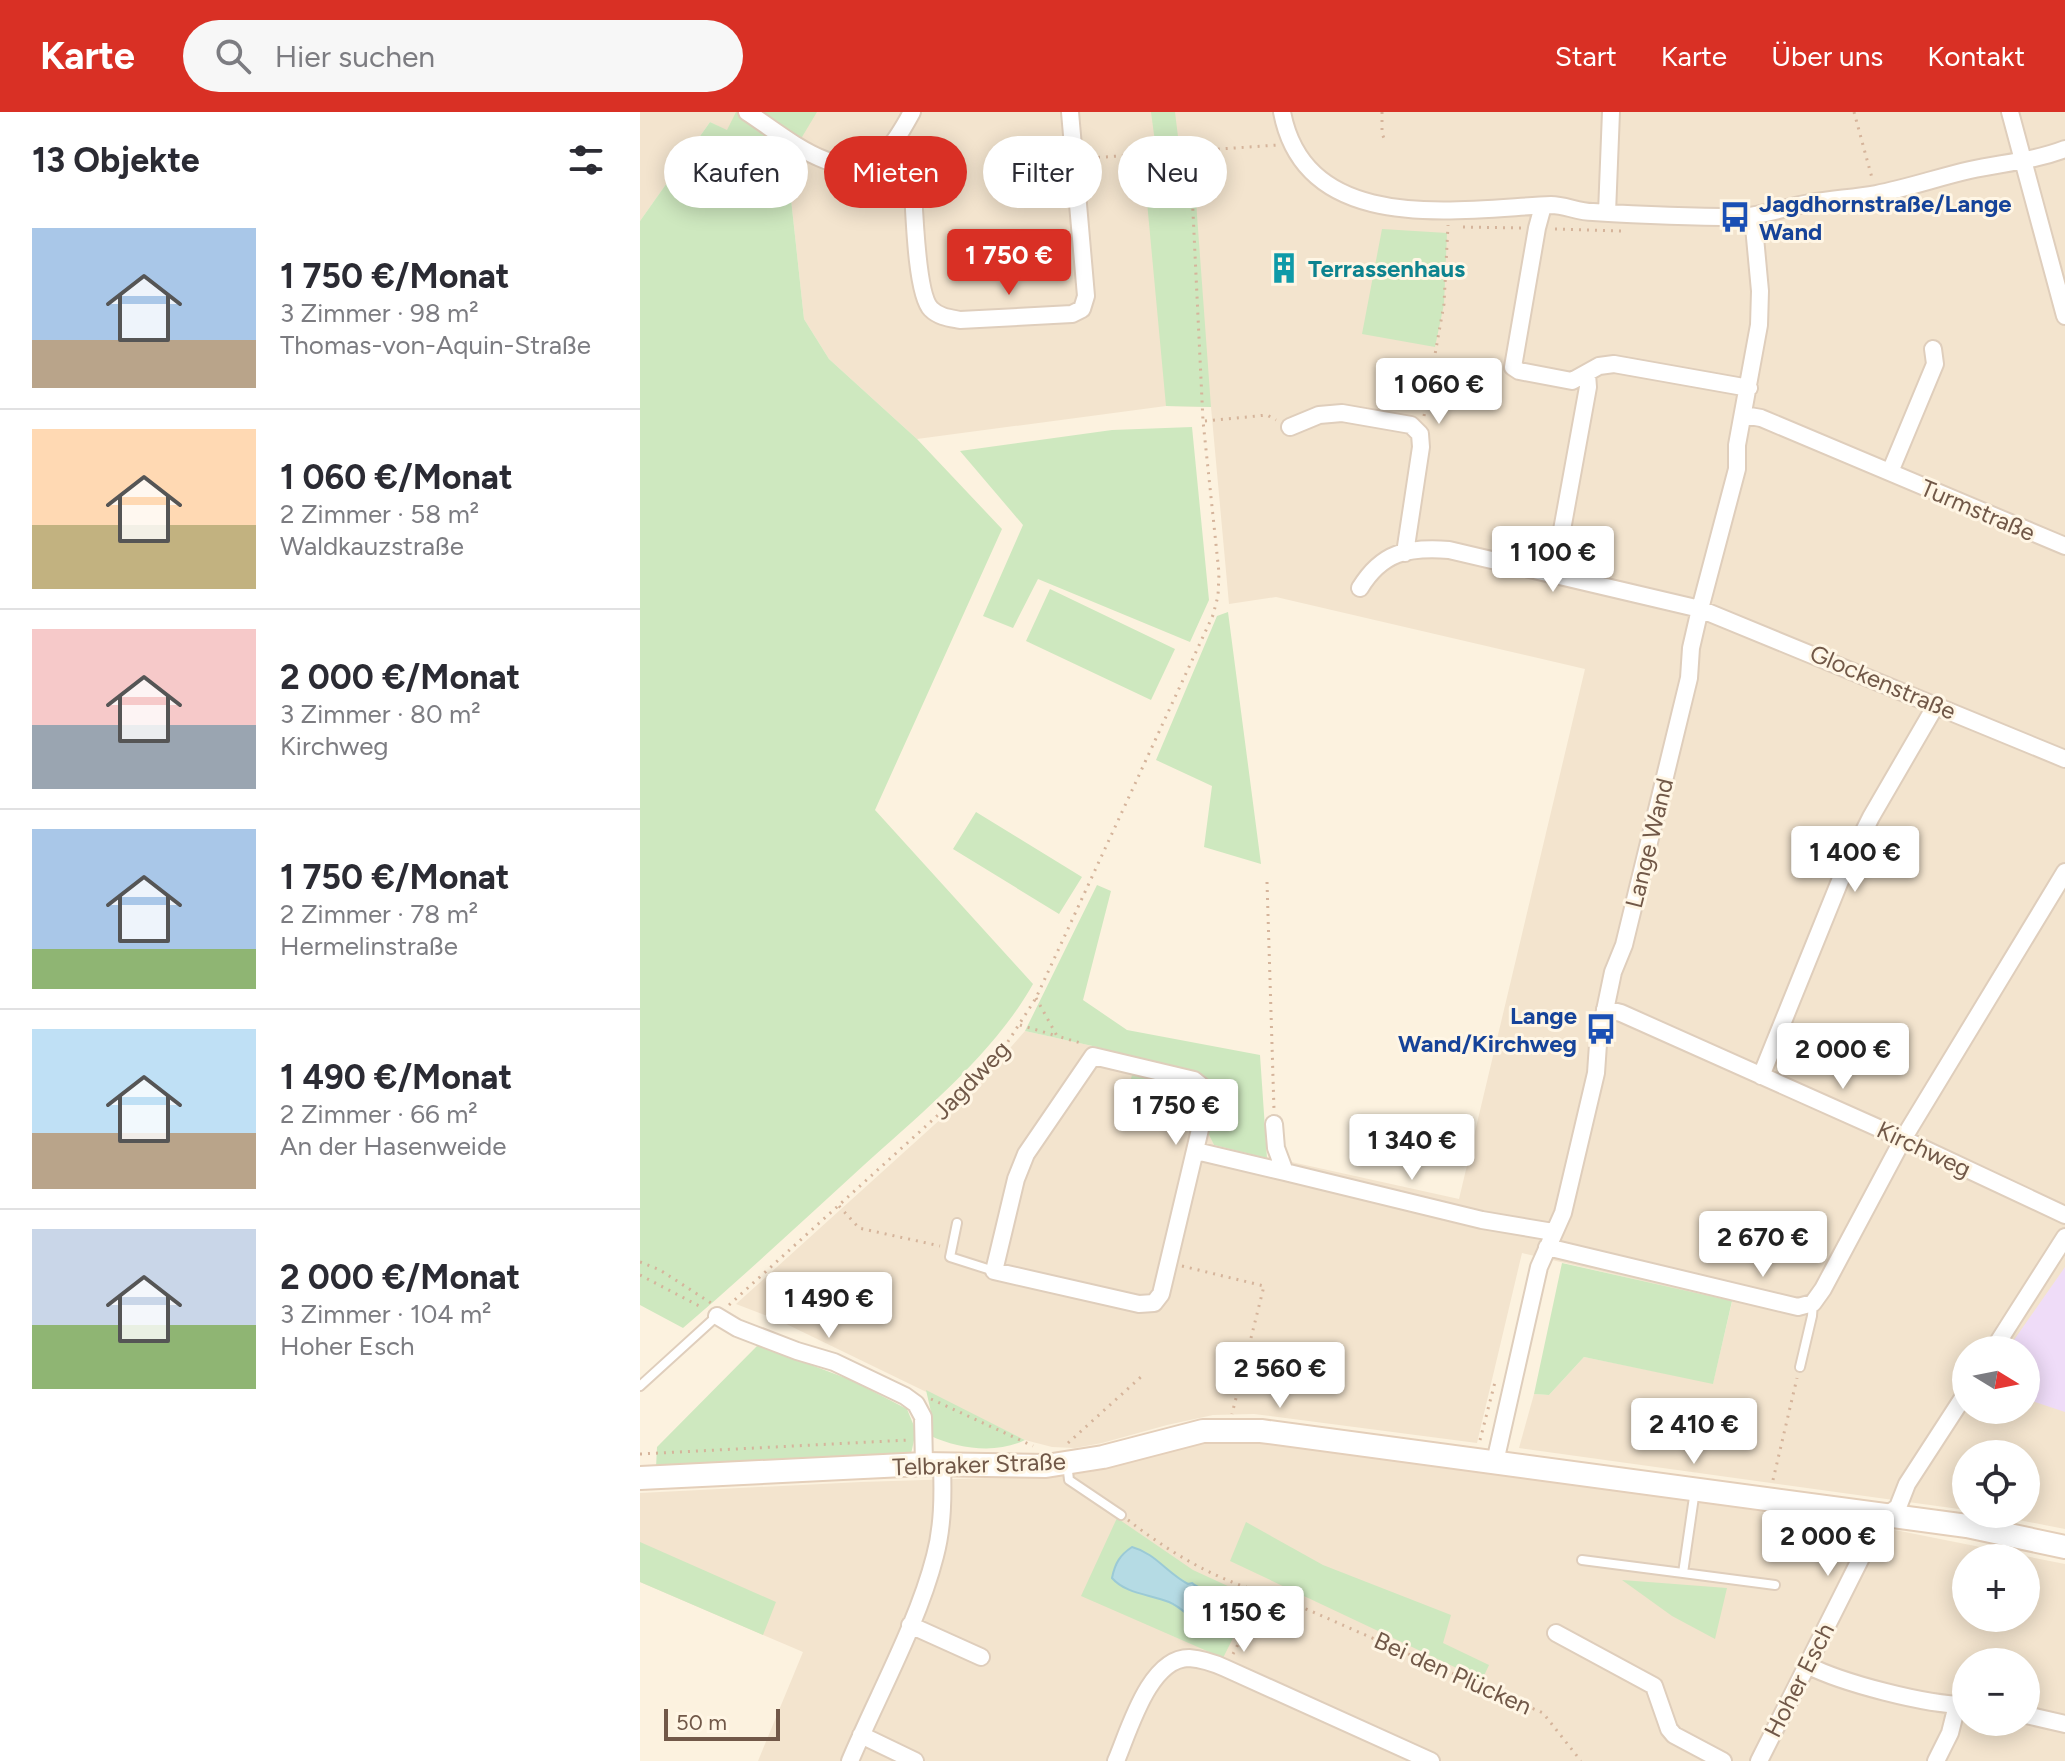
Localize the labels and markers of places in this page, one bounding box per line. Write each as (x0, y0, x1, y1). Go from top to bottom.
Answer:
place label: Jagdhornstraße/Lange Wand (1759, 189, 2012, 246)
bus stop icon: Jagdhornstraße/Lange Wand (1718, 200, 1752, 234)
pin: 1 750 € (935, 229, 1083, 297)
building icon: Terrassenhaus (1267, 251, 1301, 285)
place label: Terrassenhaus (1308, 254, 1465, 283)
pin: 1 060 € (1365, 358, 1513, 426)
pin: 1 100 € (1479, 526, 1627, 594)
pin: 1 400 € (1781, 826, 1929, 894)
place label: Lange Wand/Kirchweg (1398, 1001, 1577, 1058)
bus stop icon: Lange Wand/Kirchweg (1584, 1012, 1618, 1046)
pin: 2 000 € (1769, 1023, 1917, 1091)
pin: 1 750 € (1102, 1079, 1250, 1147)
pin: 1 340 € (1338, 1114, 1486, 1182)
pin: 2 670 € (1689, 1211, 1837, 1279)
pin: 1 490 € (755, 1272, 903, 1340)
pin: 2 560 € (1206, 1342, 1354, 1410)
pin: 2 410 € (1620, 1398, 1768, 1466)
pin: 2 000 € (1754, 1510, 1902, 1578)
pin: 1 150 € (1170, 1586, 1318, 1654)

